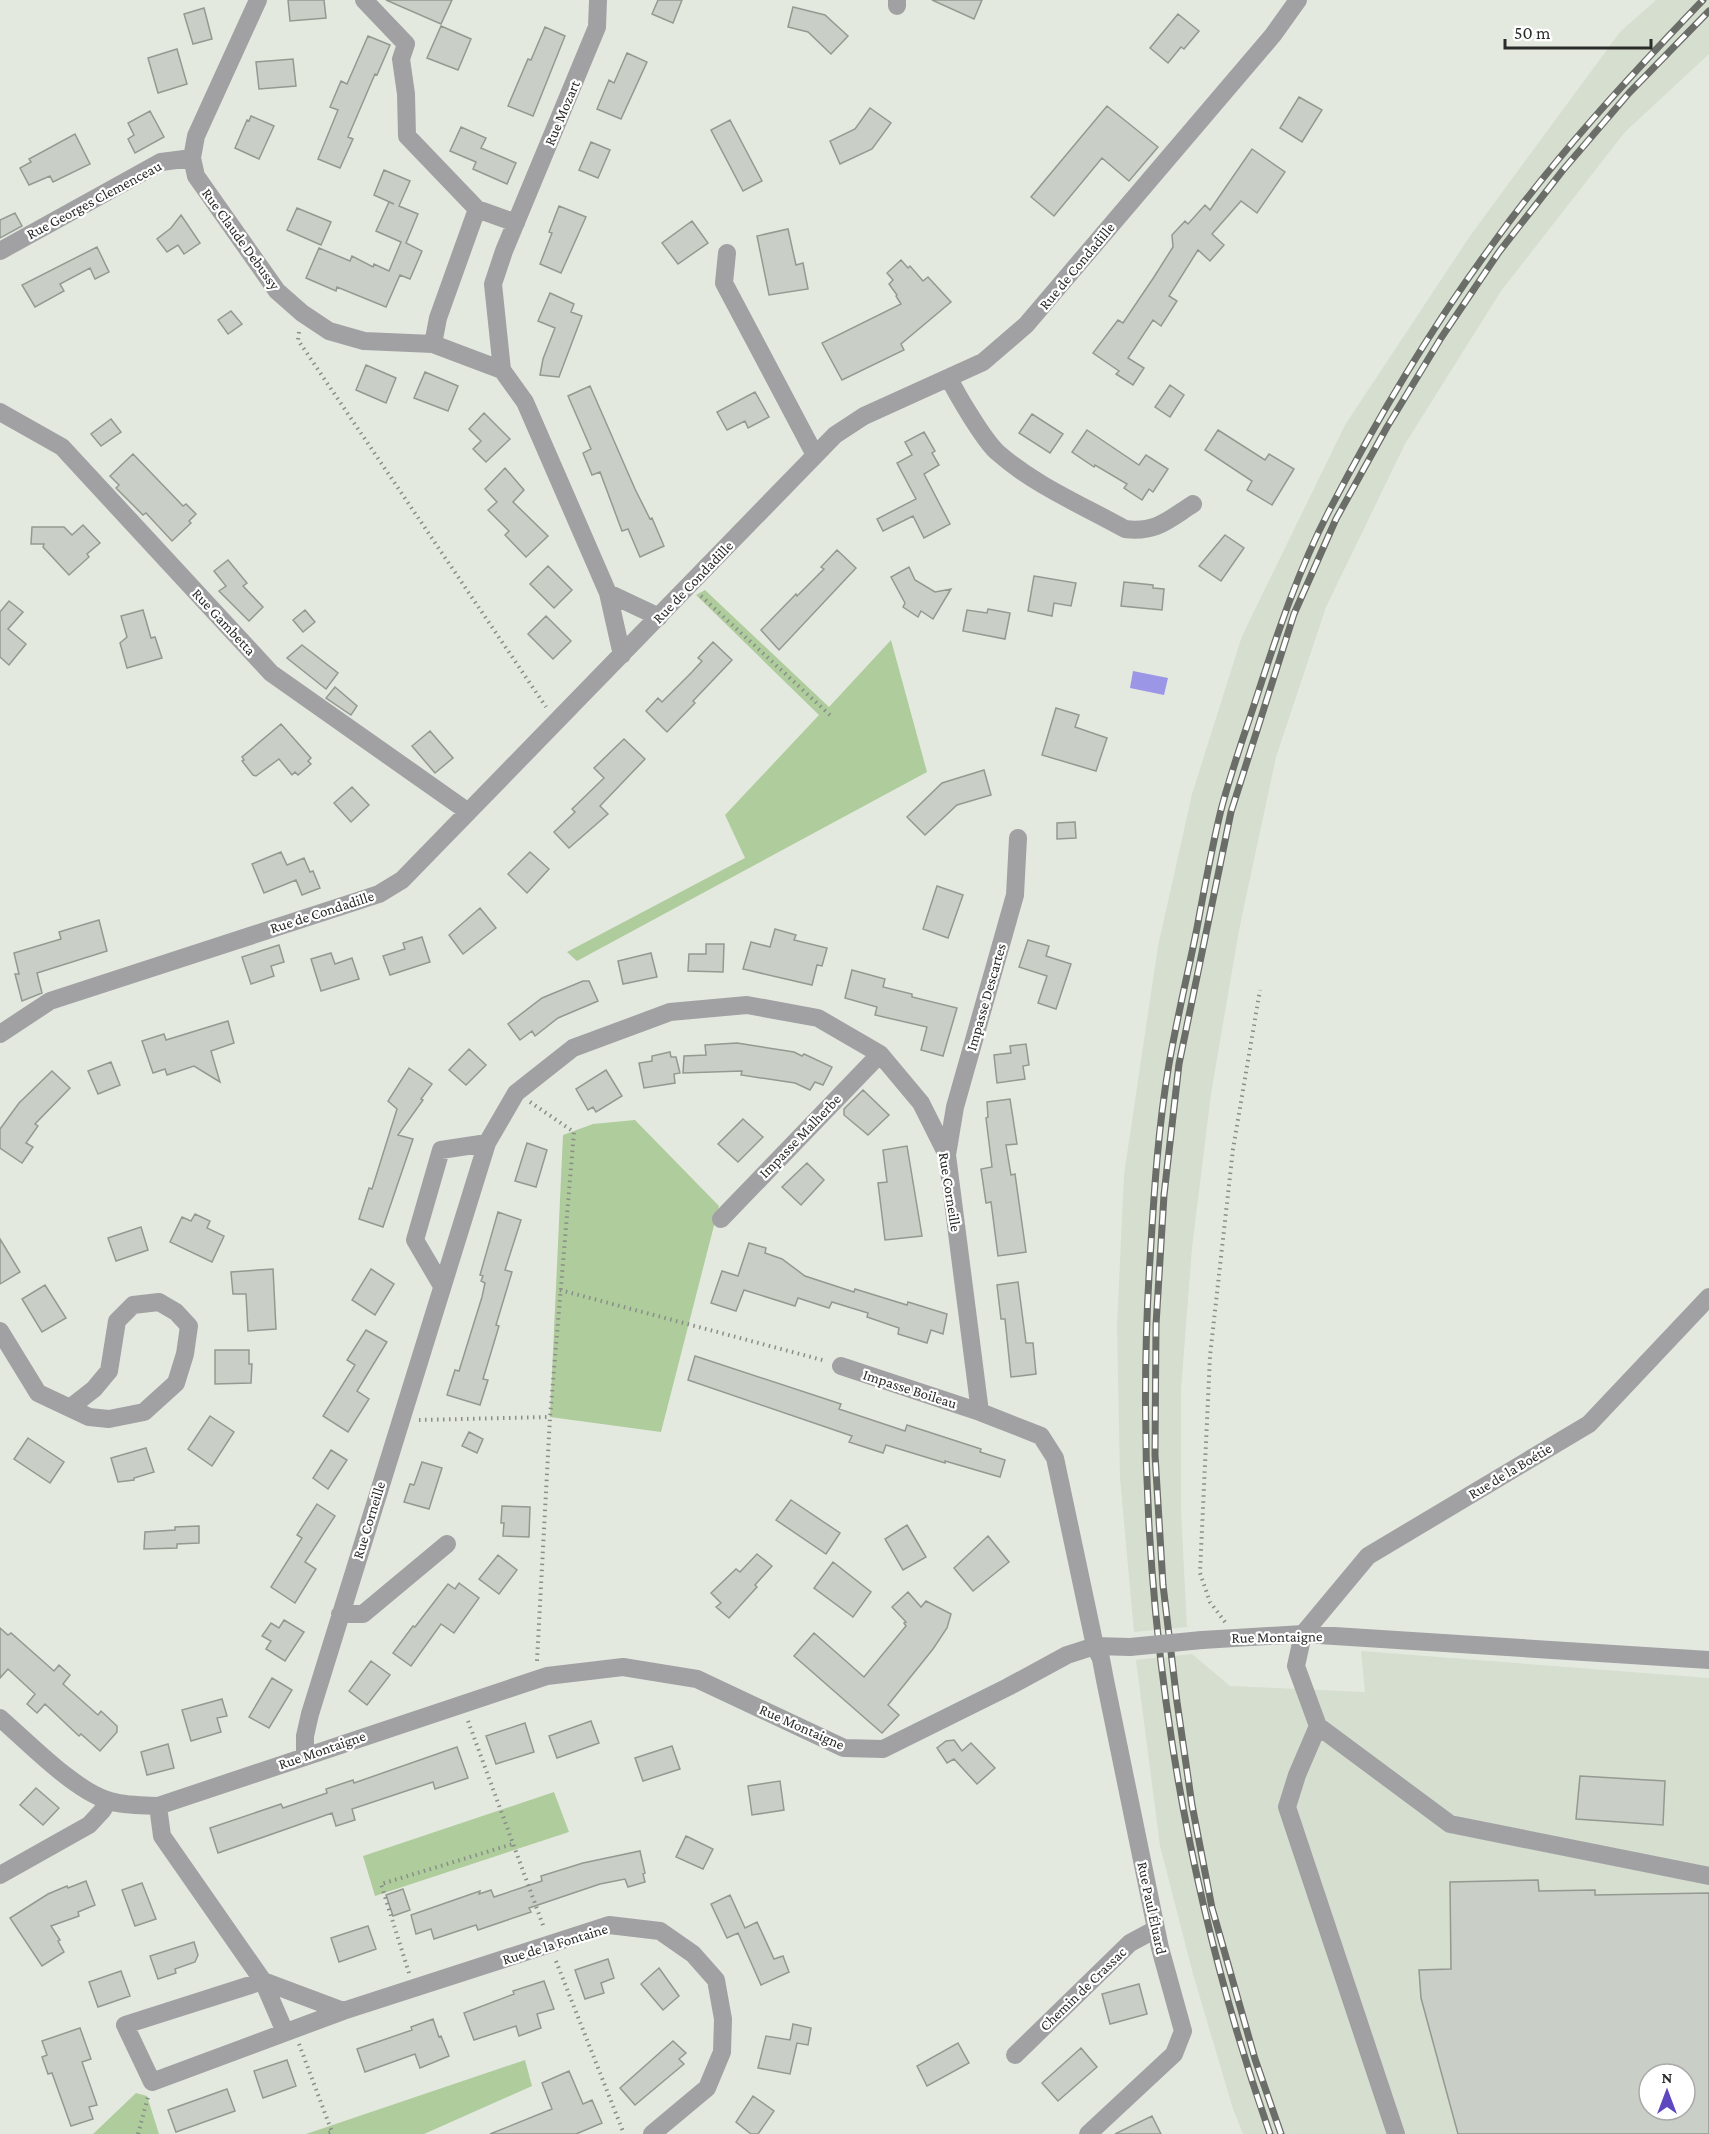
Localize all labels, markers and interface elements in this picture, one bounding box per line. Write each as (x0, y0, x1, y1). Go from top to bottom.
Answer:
scale bar (1505, 12, 1650, 50)
text: 50 m (1514, 23, 1551, 43)
street label: Rue Mozart (541, 77, 583, 148)
street label: Rue Georges Clemenceau (24, 158, 165, 243)
street label: Rue Claude Debussy (198, 185, 283, 293)
street label: Rue de Condadille (1036, 219, 1118, 313)
street label: Rue de Condadille (650, 537, 737, 626)
street label: Rue Gambetta (189, 585, 259, 659)
street label: Rue de Condadille (268, 888, 376, 936)
street label: Impasse Descartes (963, 941, 1010, 1053)
street label: Impasse Malherbe (756, 1091, 845, 1182)
street label: Rue Corneille (936, 1151, 964, 1233)
street label: Impasse Boileau (861, 1366, 959, 1413)
street label: Rue de la Boétie (1465, 1440, 1555, 1502)
street label: Rue Corneille (350, 1479, 388, 1561)
street label: Rue Montaigne (1231, 1628, 1323, 1647)
street label: Rue Montaigne (757, 1701, 847, 1754)
street label: Rue Montaigne (276, 1727, 368, 1773)
street label: Rue Paul Éluard (1134, 1860, 1170, 1956)
street label: Rue de la Fontaine (500, 1920, 610, 1968)
street label: Chemin de Crassac (1037, 1943, 1130, 2034)
north arrow (1637, 2062, 1697, 2122)
text: N (1662, 2069, 1673, 2086)

